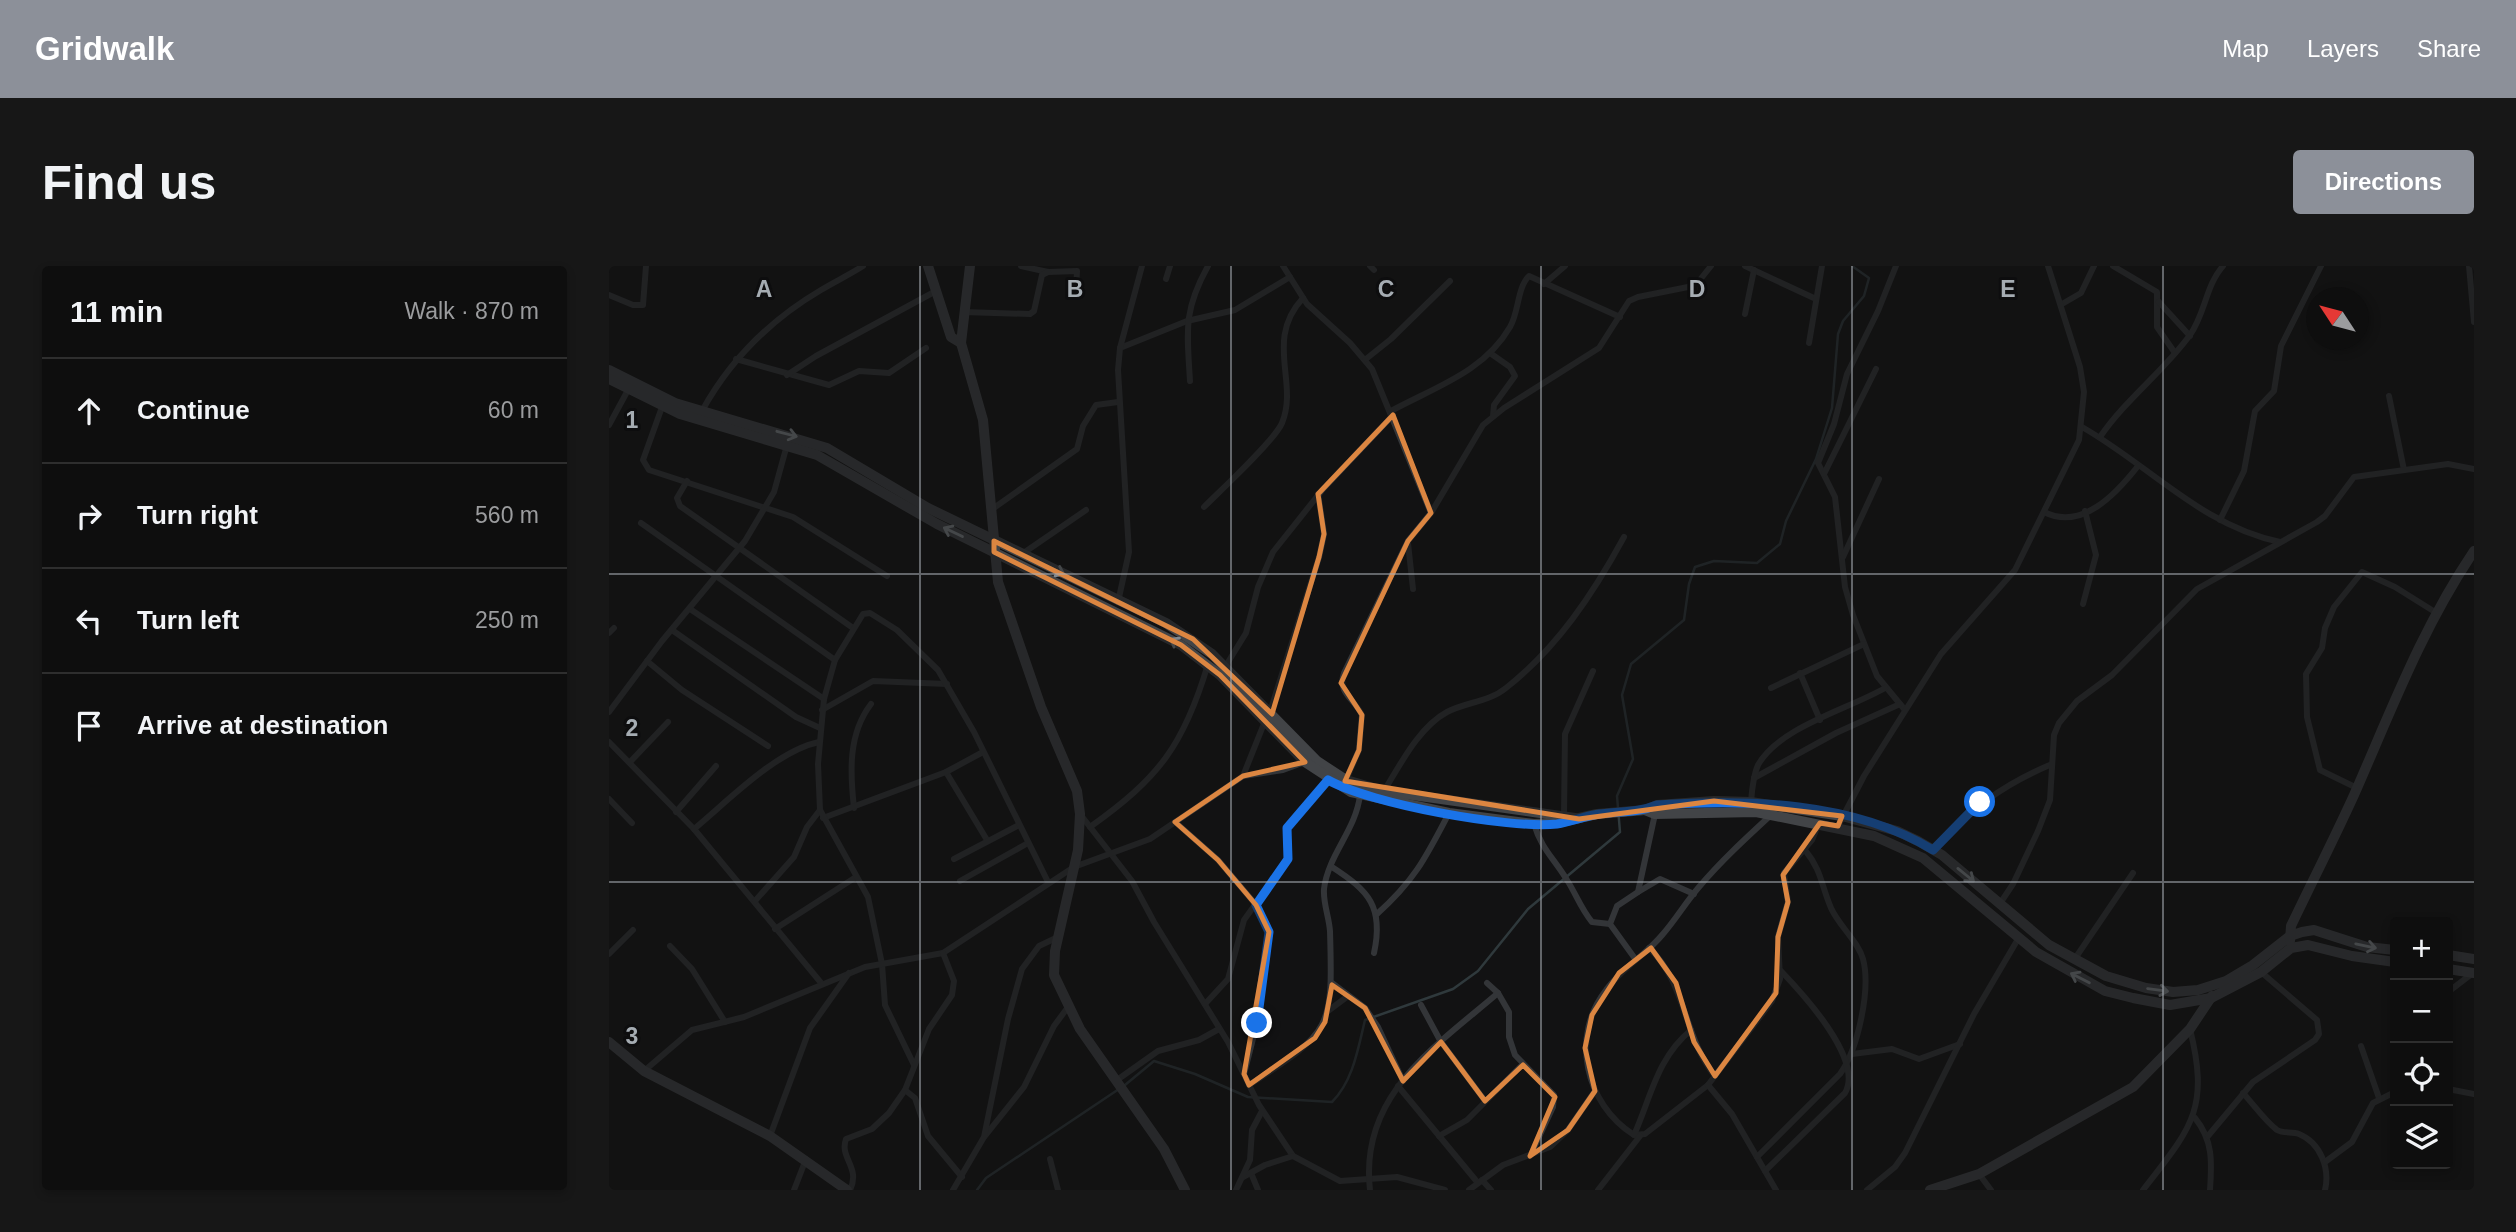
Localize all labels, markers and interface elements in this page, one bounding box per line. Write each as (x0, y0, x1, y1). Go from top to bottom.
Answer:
text: Gridwalk (35, 30, 174, 67)
text: Map (2222, 35, 2269, 62)
text: Layers (2307, 35, 2379, 62)
text: Share (2417, 35, 2481, 62)
button: Directions (2293, 150, 2474, 214)
text: Find us (42, 155, 216, 209)
text: A (756, 276, 772, 302)
text: B (1067, 276, 1083, 302)
text: C (1378, 276, 1394, 302)
text: D (1689, 276, 1705, 302)
text: E (2000, 276, 2016, 302)
north arrow (2306, 287, 2369, 350)
text: 11 min (70, 295, 163, 328)
text: Walk · 870 m (404, 298, 539, 324)
icon: ahead (70, 392, 108, 430)
text: Continue (137, 395, 250, 425)
text: 60 m (488, 397, 539, 423)
text: 1 (626, 407, 639, 433)
one-way arrow (775, 428, 798, 441)
icon: right (70, 497, 108, 535)
text: Turn right (137, 500, 258, 530)
text: 560 m (475, 502, 539, 528)
one-way arrow (943, 525, 964, 538)
one-way arrow (1044, 564, 1065, 578)
icon: left (70, 602, 108, 640)
text: Turn left (137, 605, 239, 635)
text: 250 m (475, 607, 539, 633)
one-way arrow (1169, 637, 1189, 651)
icon: arrive (70, 707, 108, 745)
text: Arrive at destination (137, 710, 388, 740)
text: 2 (626, 715, 638, 741)
route start (1964, 786, 1995, 817)
one-way arrow (1956, 867, 1974, 883)
map controls (2390, 917, 2453, 1169)
button: + (2390, 917, 2453, 980)
one-way arrow (2354, 939, 2377, 953)
one-way arrow (2070, 971, 2091, 985)
button: − (2390, 980, 2453, 1043)
one-way arrow (2146, 983, 2168, 996)
route end (1241, 1007, 1272, 1038)
text: 3 (626, 1023, 638, 1049)
button: locate (2390, 1043, 2453, 1106)
button: layers (2390, 1106, 2453, 1169)

